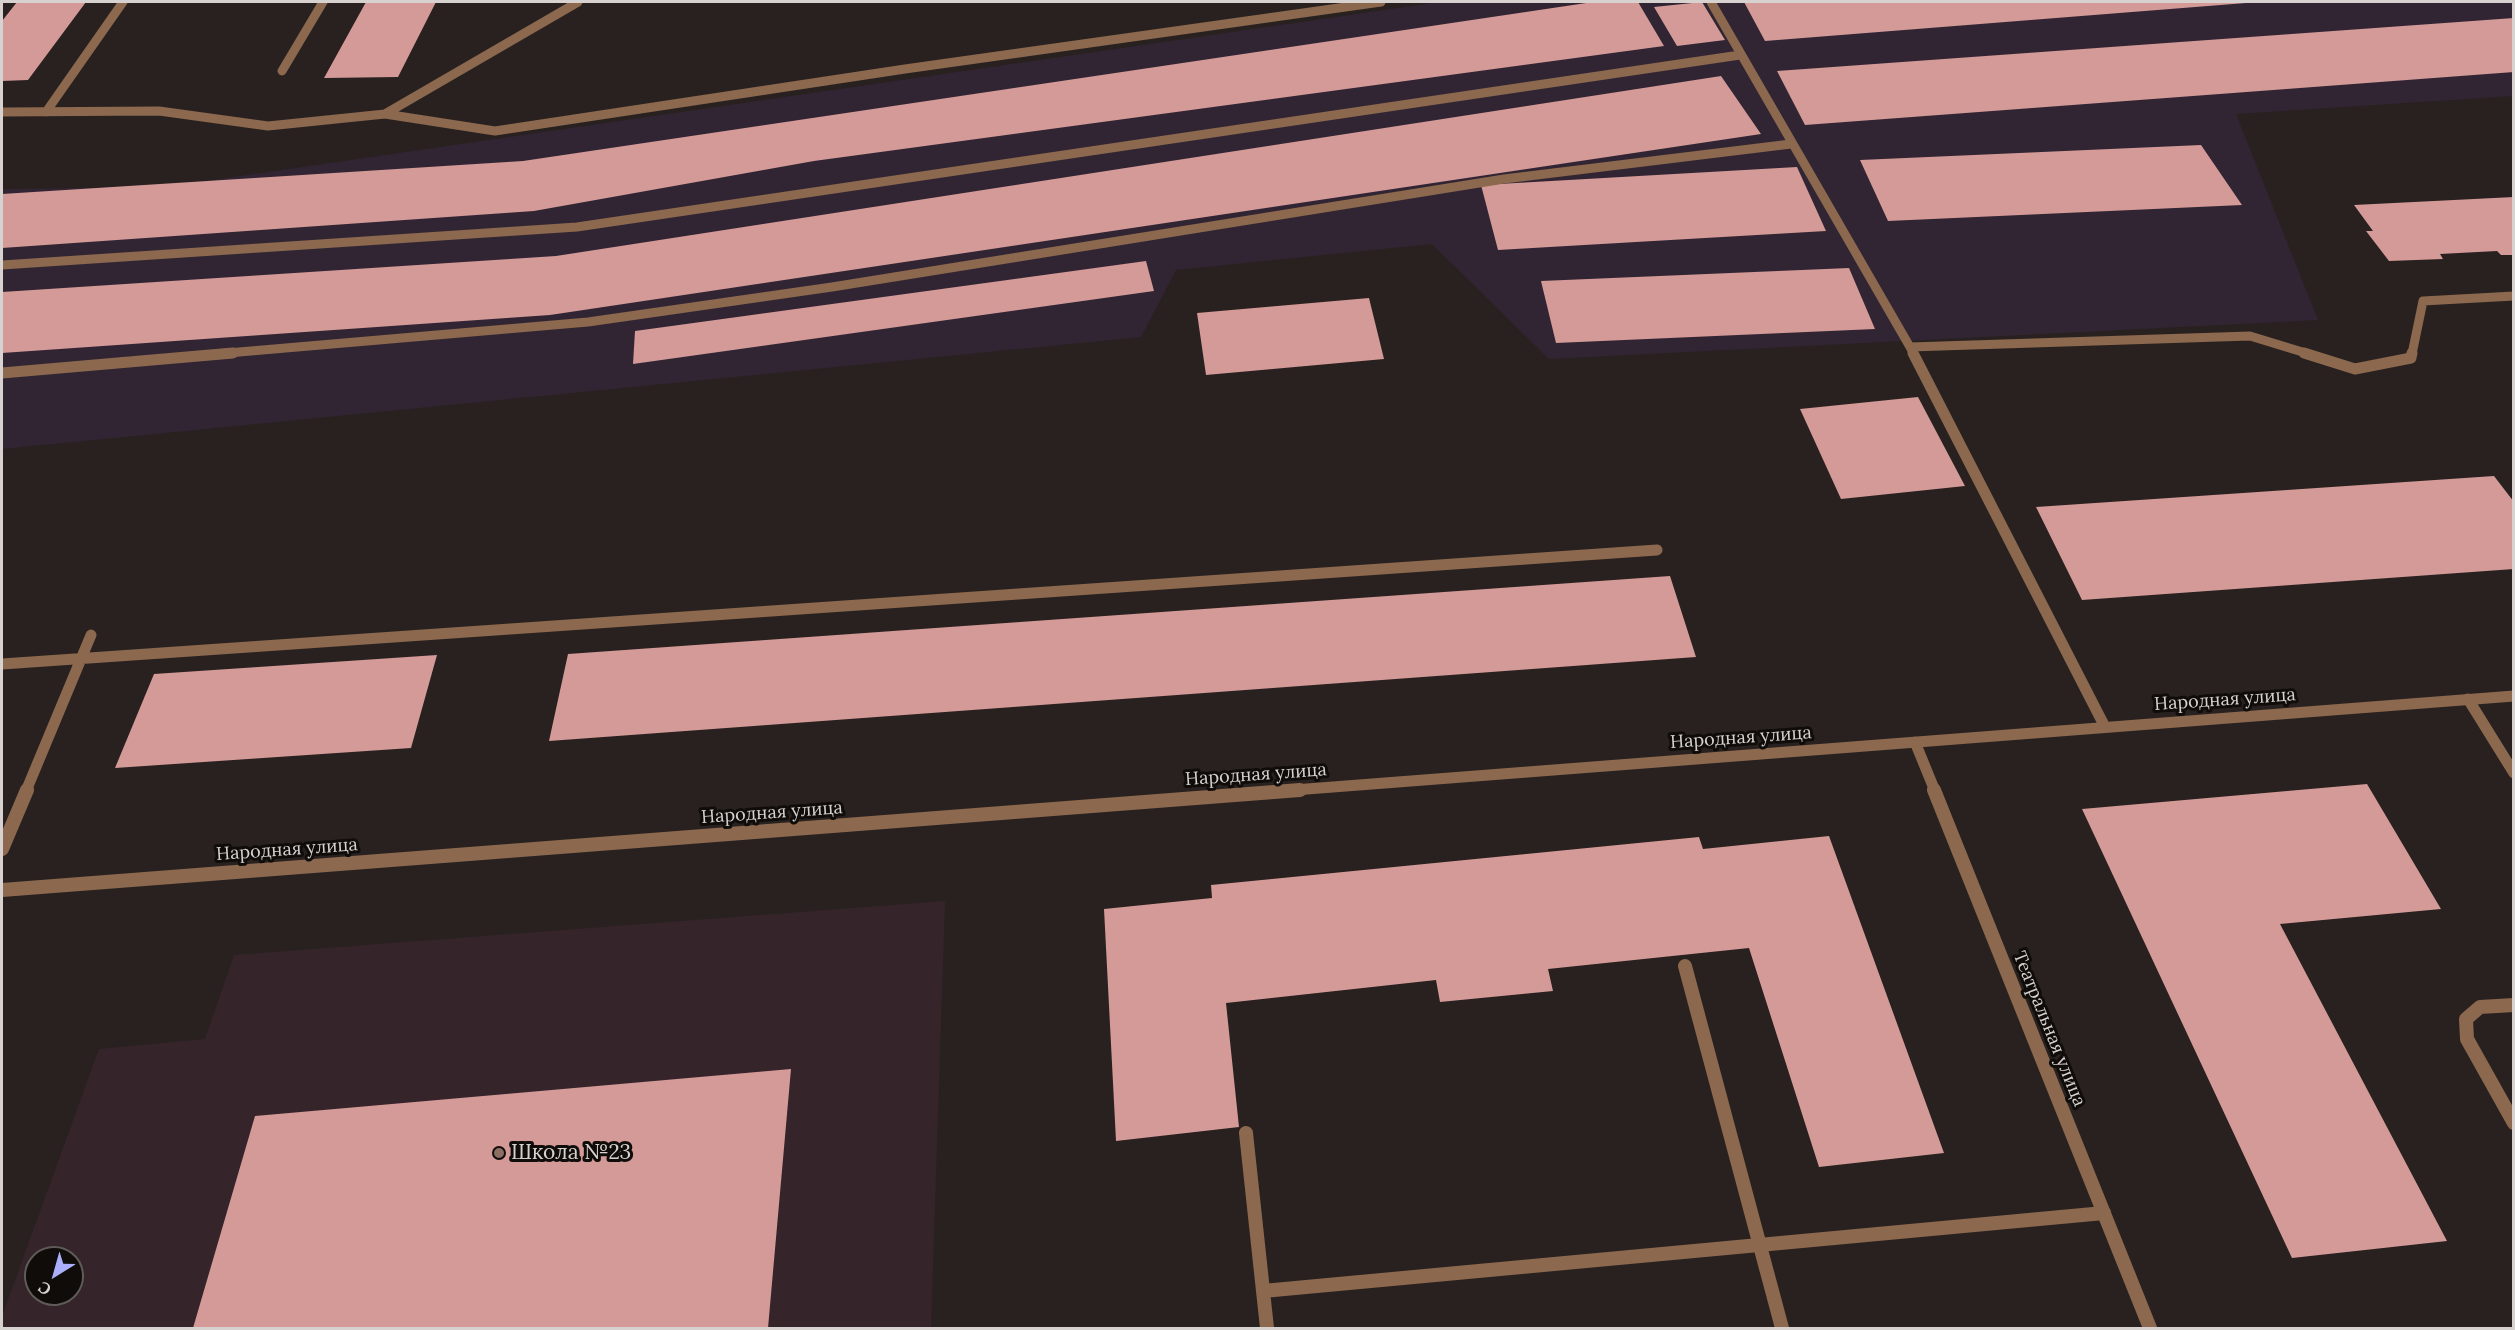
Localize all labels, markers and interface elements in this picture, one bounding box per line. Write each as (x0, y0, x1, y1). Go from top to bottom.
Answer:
street label: Народная улица (2153, 684, 2297, 716)
street label: Народная улица (1669, 722, 1813, 754)
street label: Народная улица (1184, 759, 1328, 791)
street label: Народная улица (700, 797, 844, 829)
street label: Народная улица (215, 834, 359, 866)
street label: Театральная улица (2008, 948, 2090, 1110)
place label: Школа №23 (511, 1140, 631, 1166)
marker: Школа №23 (492, 1146, 506, 1160)
north arrow (24, 1246, 84, 1306)
text: С (34, 1277, 55, 1300)

